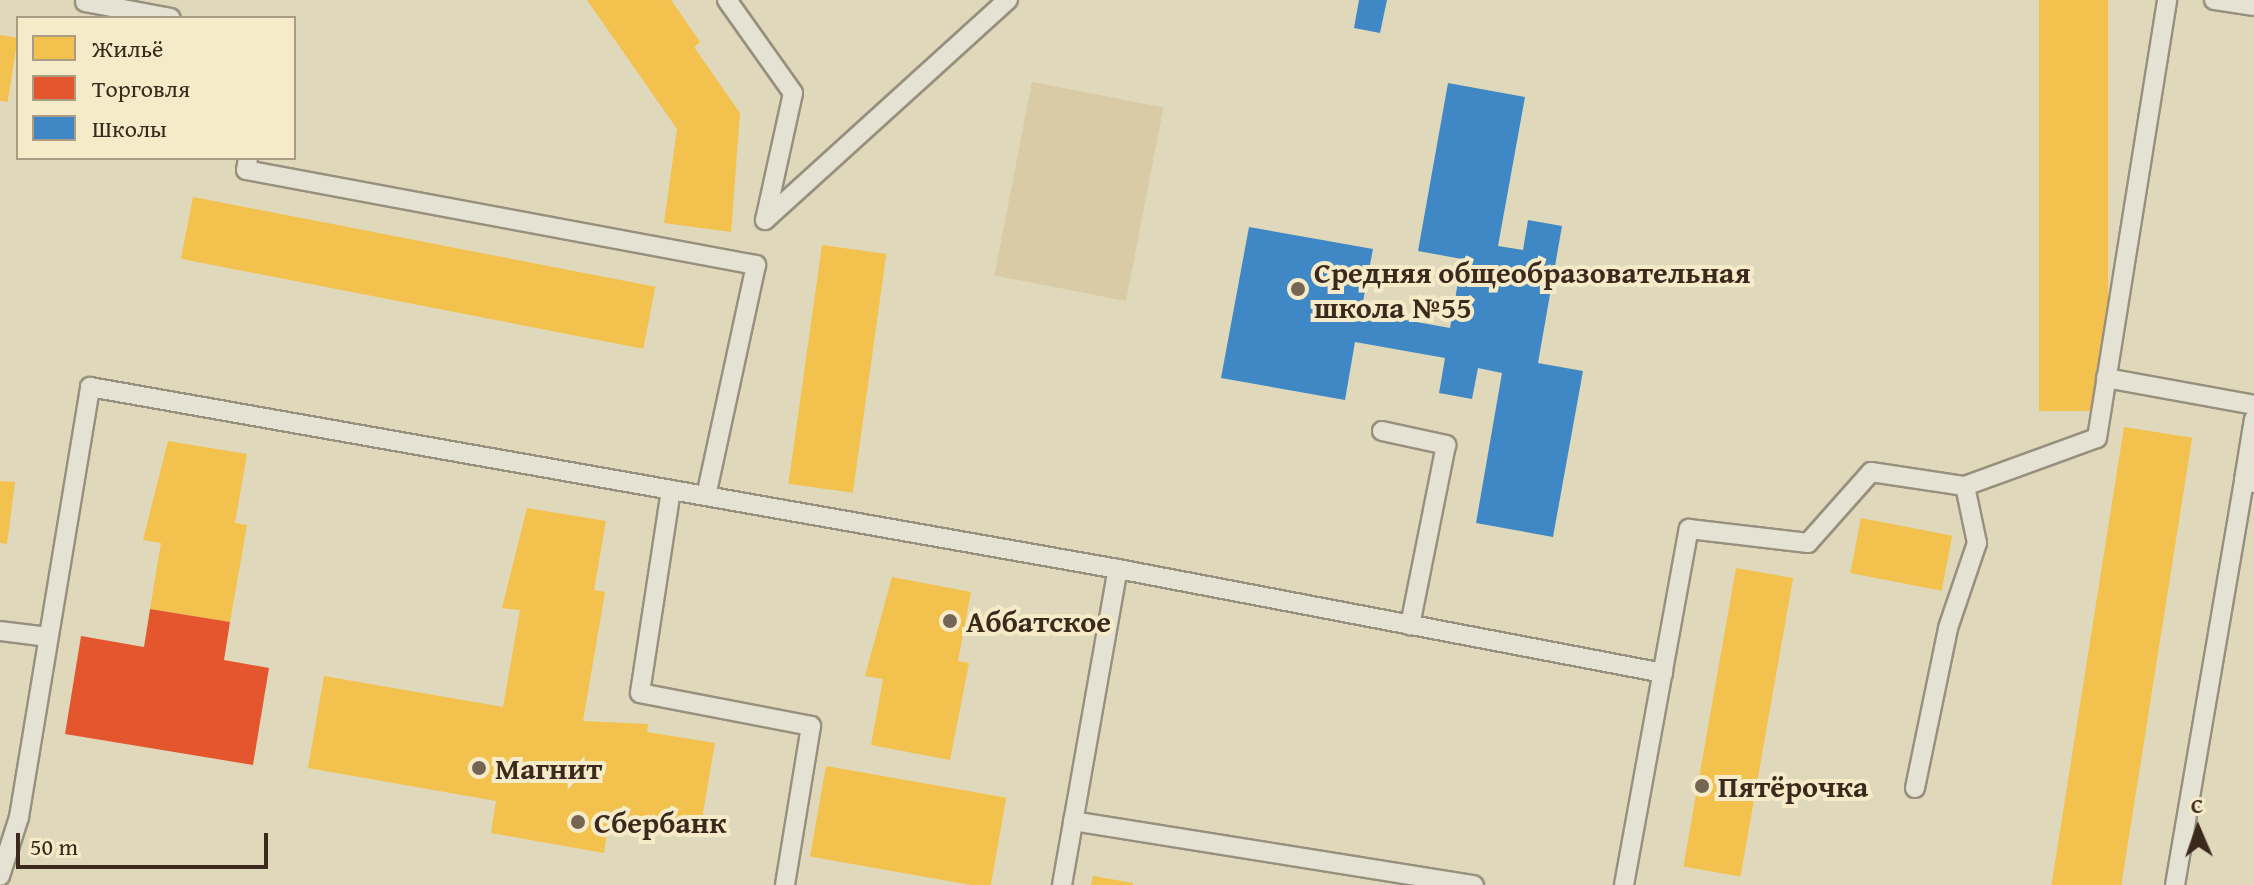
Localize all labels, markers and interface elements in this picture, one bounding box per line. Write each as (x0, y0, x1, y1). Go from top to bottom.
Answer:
legend (16, 16, 296, 160)
text: Жильё (92, 31, 163, 66)
text: Торговля (92, 71, 190, 106)
text: Школы (92, 111, 167, 146)
place label: Средняя общеобразовательная школа №55 (1314, 254, 1750, 324)
marker: Средняя общеобразовательная школа №55 (1289, 280, 1307, 298)
place label: Аббатское (966, 603, 1111, 639)
marker: Аббатское (941, 612, 959, 630)
place label: Магнит (495, 750, 602, 786)
marker: Магнит (470, 759, 488, 777)
place label: Пятёрочка (1718, 768, 1868, 804)
marker: Пятёрочка (1693, 777, 1711, 795)
north arrow (2158, 789, 2238, 869)
text: С (2190, 789, 2204, 821)
place label: Сбербанк (594, 804, 726, 840)
marker: Сбербанк (569, 813, 587, 831)
scale bar (20, 817, 272, 867)
text: 50 m (30, 829, 78, 864)

